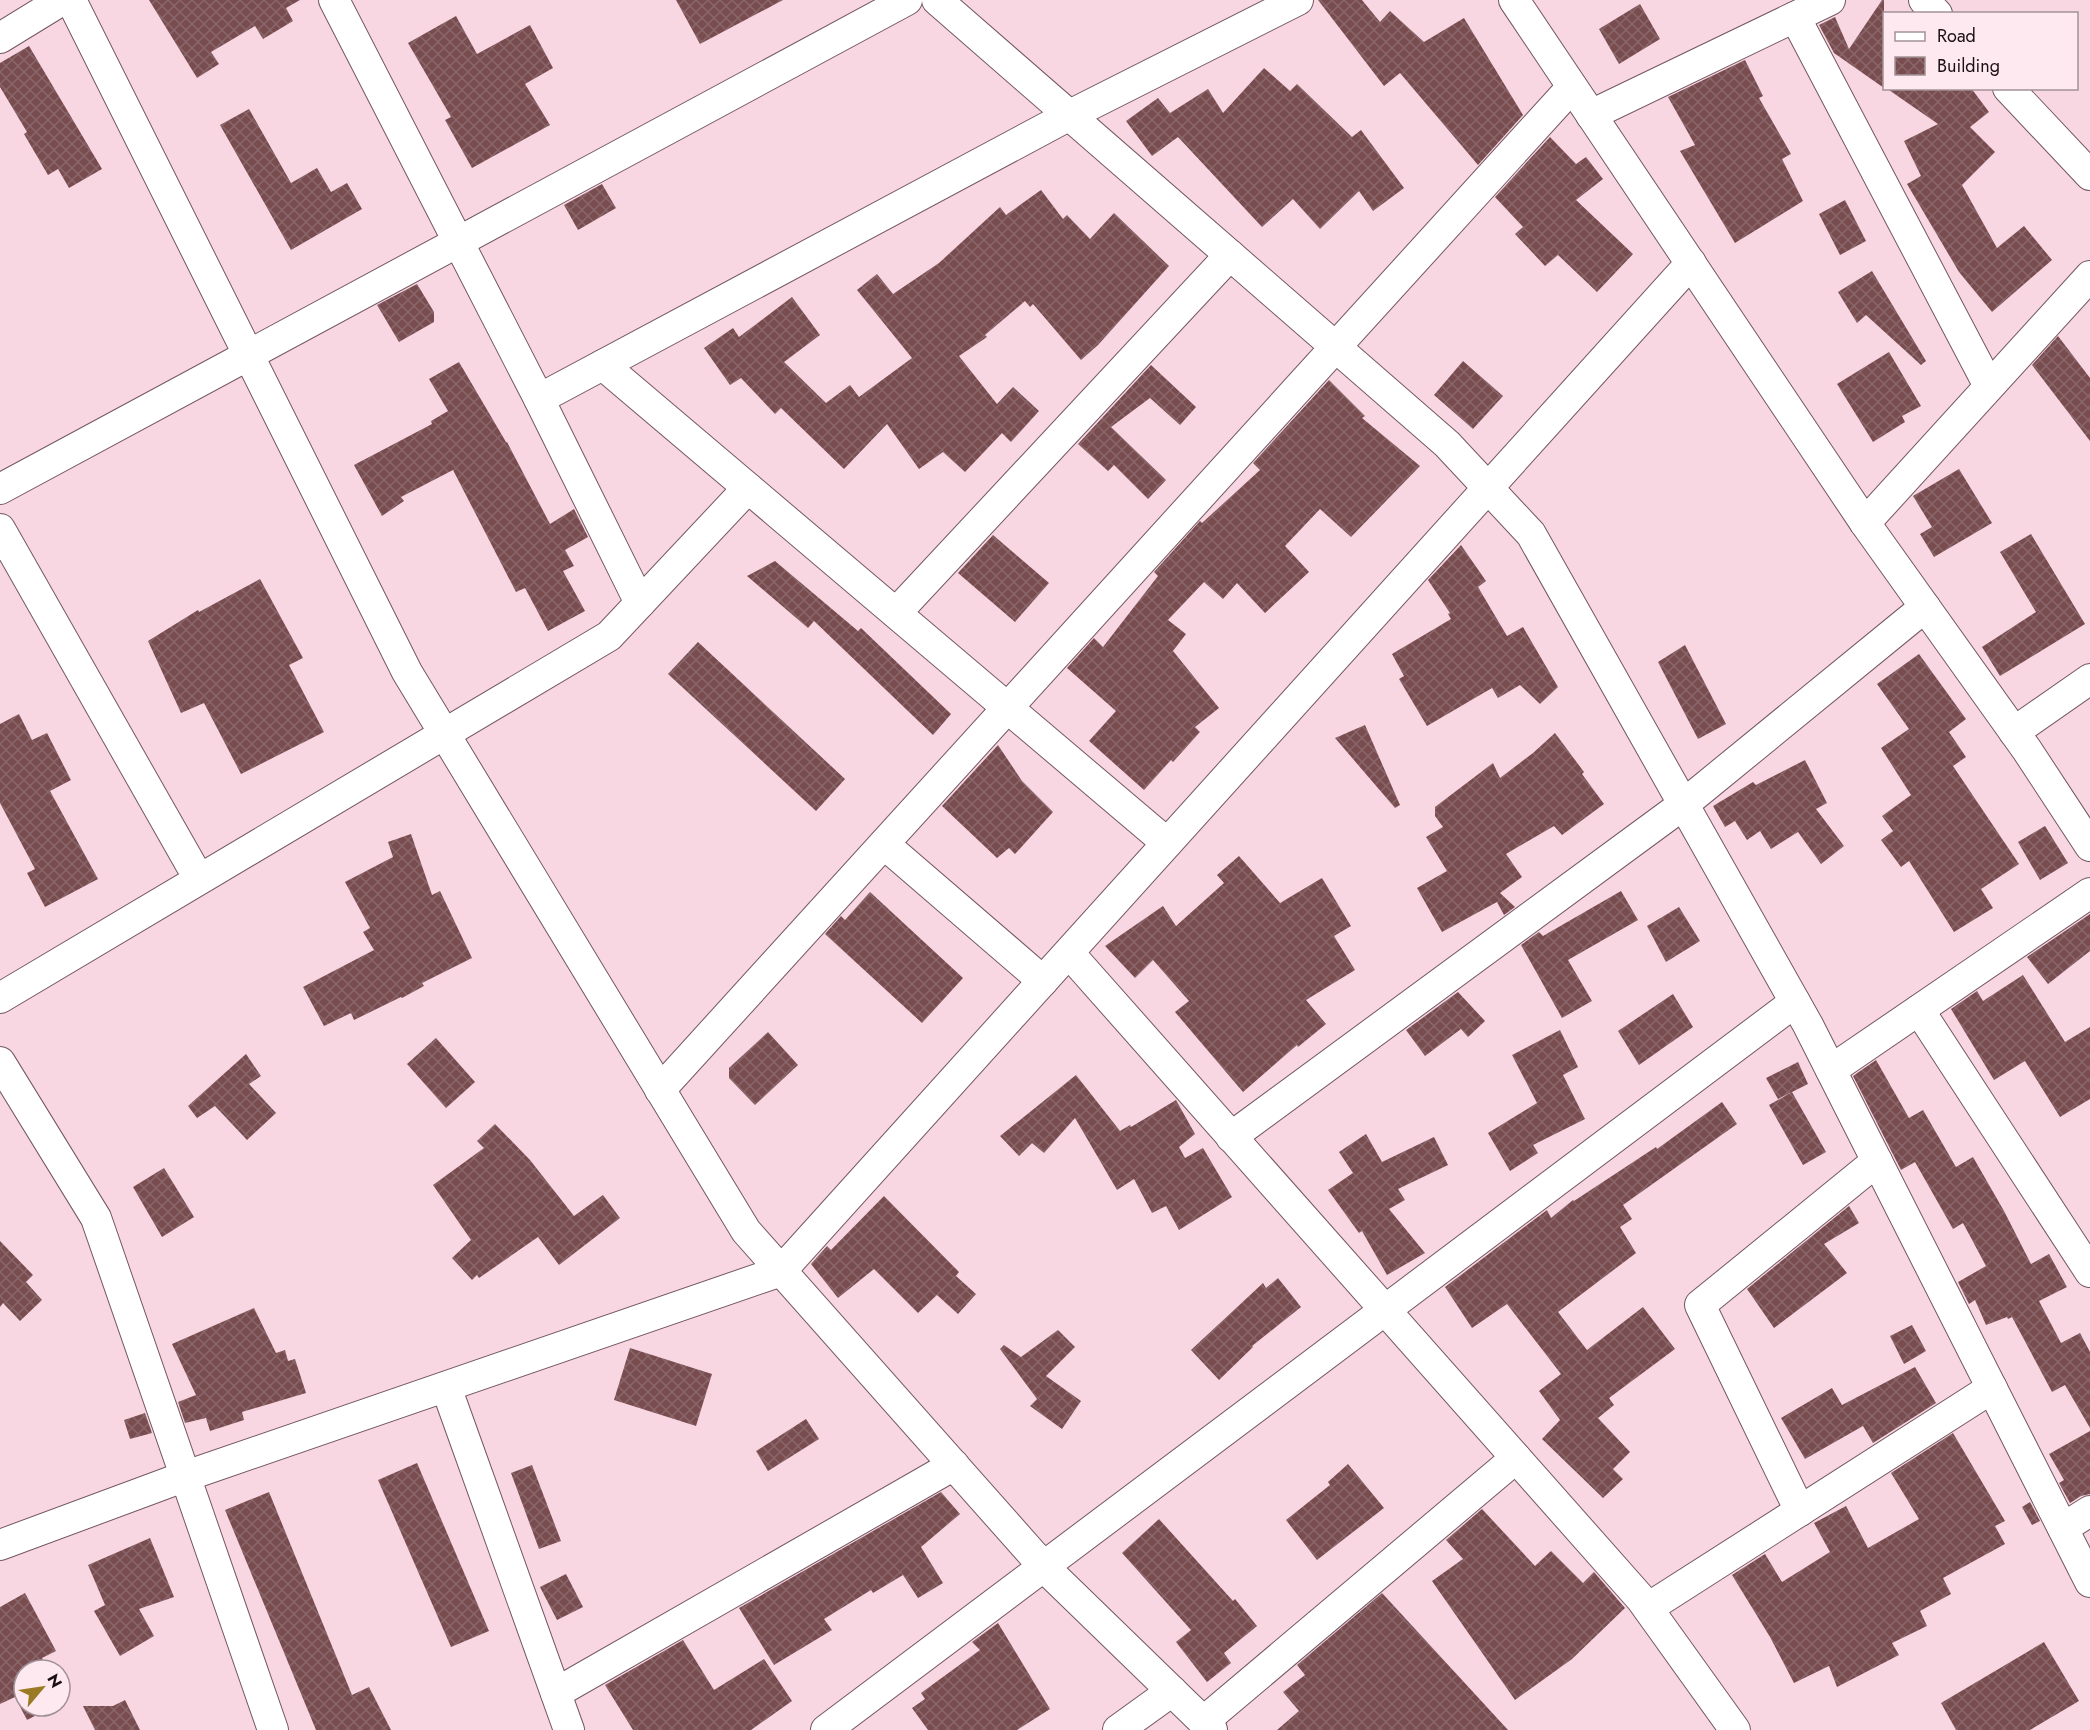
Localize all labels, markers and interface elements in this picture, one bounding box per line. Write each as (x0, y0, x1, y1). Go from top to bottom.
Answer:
legend (1883, 12, 2078, 90)
text: Road (1937, 23, 1976, 49)
text: Building (1937, 53, 2000, 79)
north arrow (12, 1658, 72, 1718)
text: N (42, 1670, 68, 1692)

